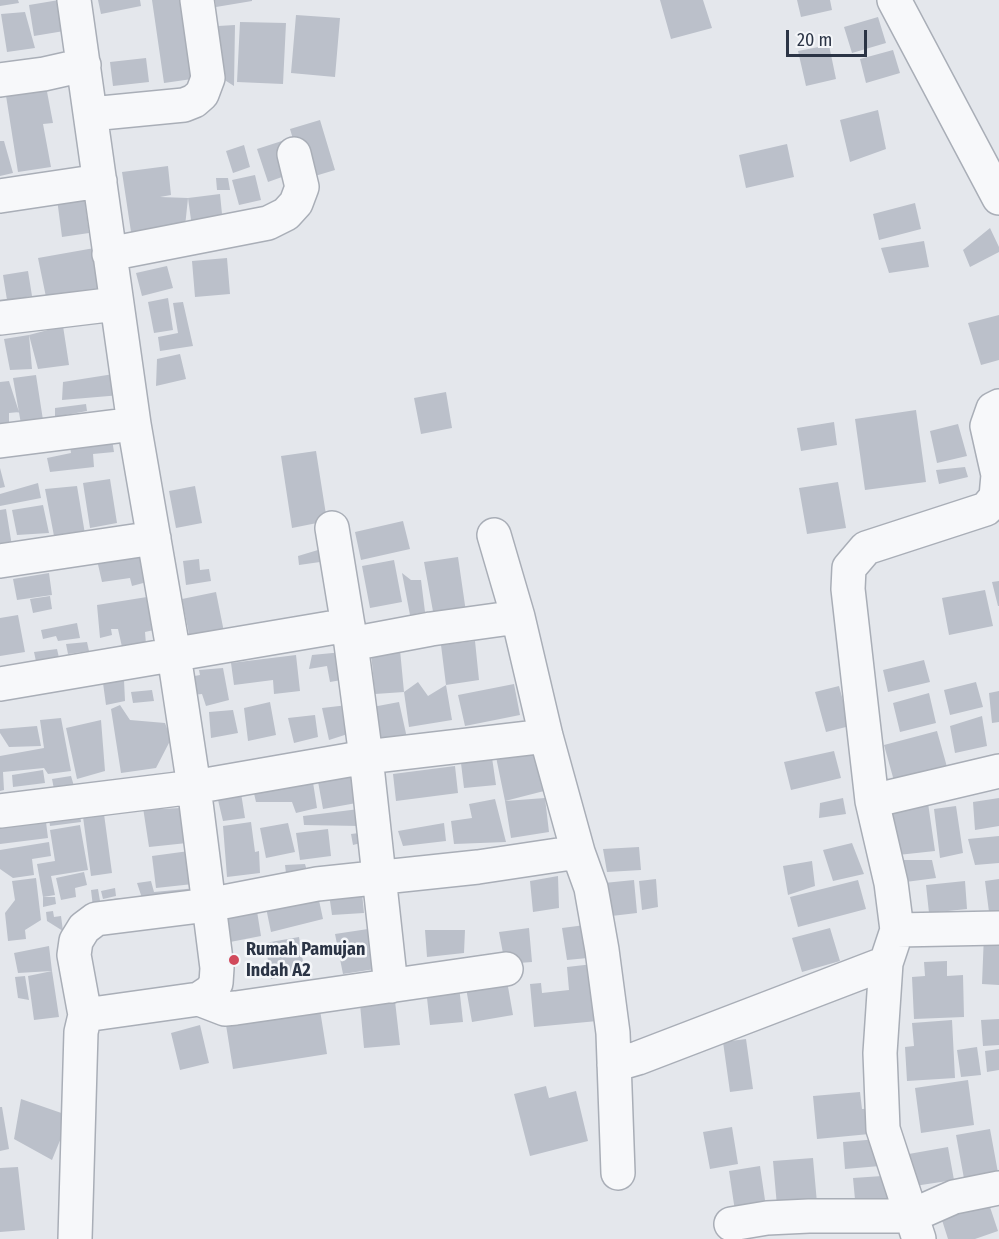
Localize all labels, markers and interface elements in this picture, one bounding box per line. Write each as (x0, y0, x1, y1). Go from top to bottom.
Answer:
scale bar (789, 18, 870, 56)
text: 20 m (797, 29, 832, 51)
place label: Rumah Pamujan Indah A2 (246, 939, 365, 982)
marker: Rumah Pamujan Indah A2 (227, 953, 241, 967)

